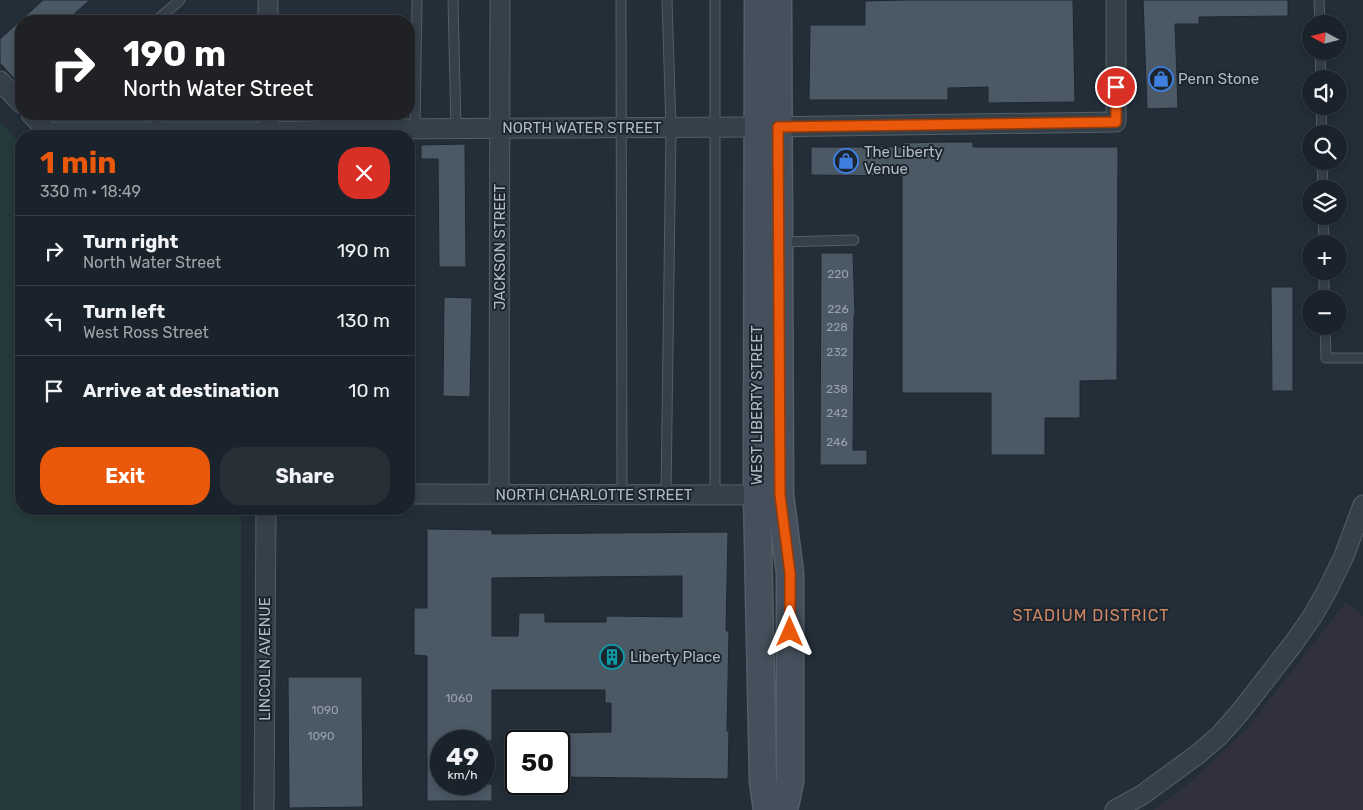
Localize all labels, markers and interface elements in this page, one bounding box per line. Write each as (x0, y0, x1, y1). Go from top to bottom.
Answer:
north arrow (1302, 15, 1348, 60)
map controls (1302, 15, 1347, 335)
text: 190 m (123, 33, 226, 75)
icon: right (40, 35, 105, 100)
pin (1095, 66, 1137, 108)
shop icon: Penn Stone (1148, 66, 1174, 92)
place label: Penn Stone (1178, 70, 1259, 88)
button: sound (1302, 70, 1347, 115)
icon: arrive (1102, 73, 1130, 101)
text: North Water Street (123, 75, 313, 102)
street label: NORTH WATER STREET (502, 119, 662, 137)
button: search (1302, 125, 1347, 170)
place label: The Liberty Venue (864, 143, 943, 178)
text: 1 min (40, 145, 117, 181)
button: close (338, 147, 390, 199)
shop icon: The Liberty Venue (833, 148, 859, 174)
button: layers (1302, 180, 1347, 225)
text: 330 m · 18:49 (40, 182, 141, 201)
street label: JACKSON STREET (491, 184, 509, 310)
text: Turn right (83, 230, 178, 253)
button: + (1302, 235, 1347, 280)
icon: right (40, 237, 68, 265)
text: 190 m (337, 239, 390, 262)
text: North Water Street (83, 253, 221, 272)
house number: 220 (827, 267, 849, 281)
button: − (1302, 290, 1347, 335)
text: Turn left (83, 300, 165, 323)
house number: 226 (827, 302, 849, 316)
icon: left (40, 307, 68, 335)
text: 130 m (337, 309, 390, 332)
house number: 228 (826, 320, 848, 334)
text: West Ross Street (83, 323, 209, 342)
street label: WEST LIBERTY STREET (748, 325, 766, 485)
house number: 232 (826, 345, 848, 359)
icon: arrive (40, 377, 68, 405)
text: Arrive at destination (83, 379, 279, 402)
text: 10 m (348, 379, 390, 402)
house number: 238 (826, 382, 848, 396)
house number: 242 (826, 406, 848, 420)
house number: 246 (826, 435, 848, 449)
button: Exit (40, 447, 210, 505)
button: Share (220, 447, 390, 505)
street label: NORTH CHARLOTTE STREET (496, 486, 693, 504)
street label: LINCOLN AVENUE (256, 597, 274, 721)
position arrow (763, 605, 815, 657)
district label: STADIUM DISTRICT (1012, 606, 1170, 625)
building icon: Liberty Place (599, 644, 625, 670)
place label: Liberty Place (630, 648, 721, 666)
house number: 1060 (445, 691, 473, 705)
house number: 1090 (311, 703, 339, 717)
house number: 1090 (307, 729, 335, 743)
speed limit sign: 50 (505, 730, 570, 795)
text: 49 (446, 742, 479, 771)
text: km/h (448, 768, 477, 782)

